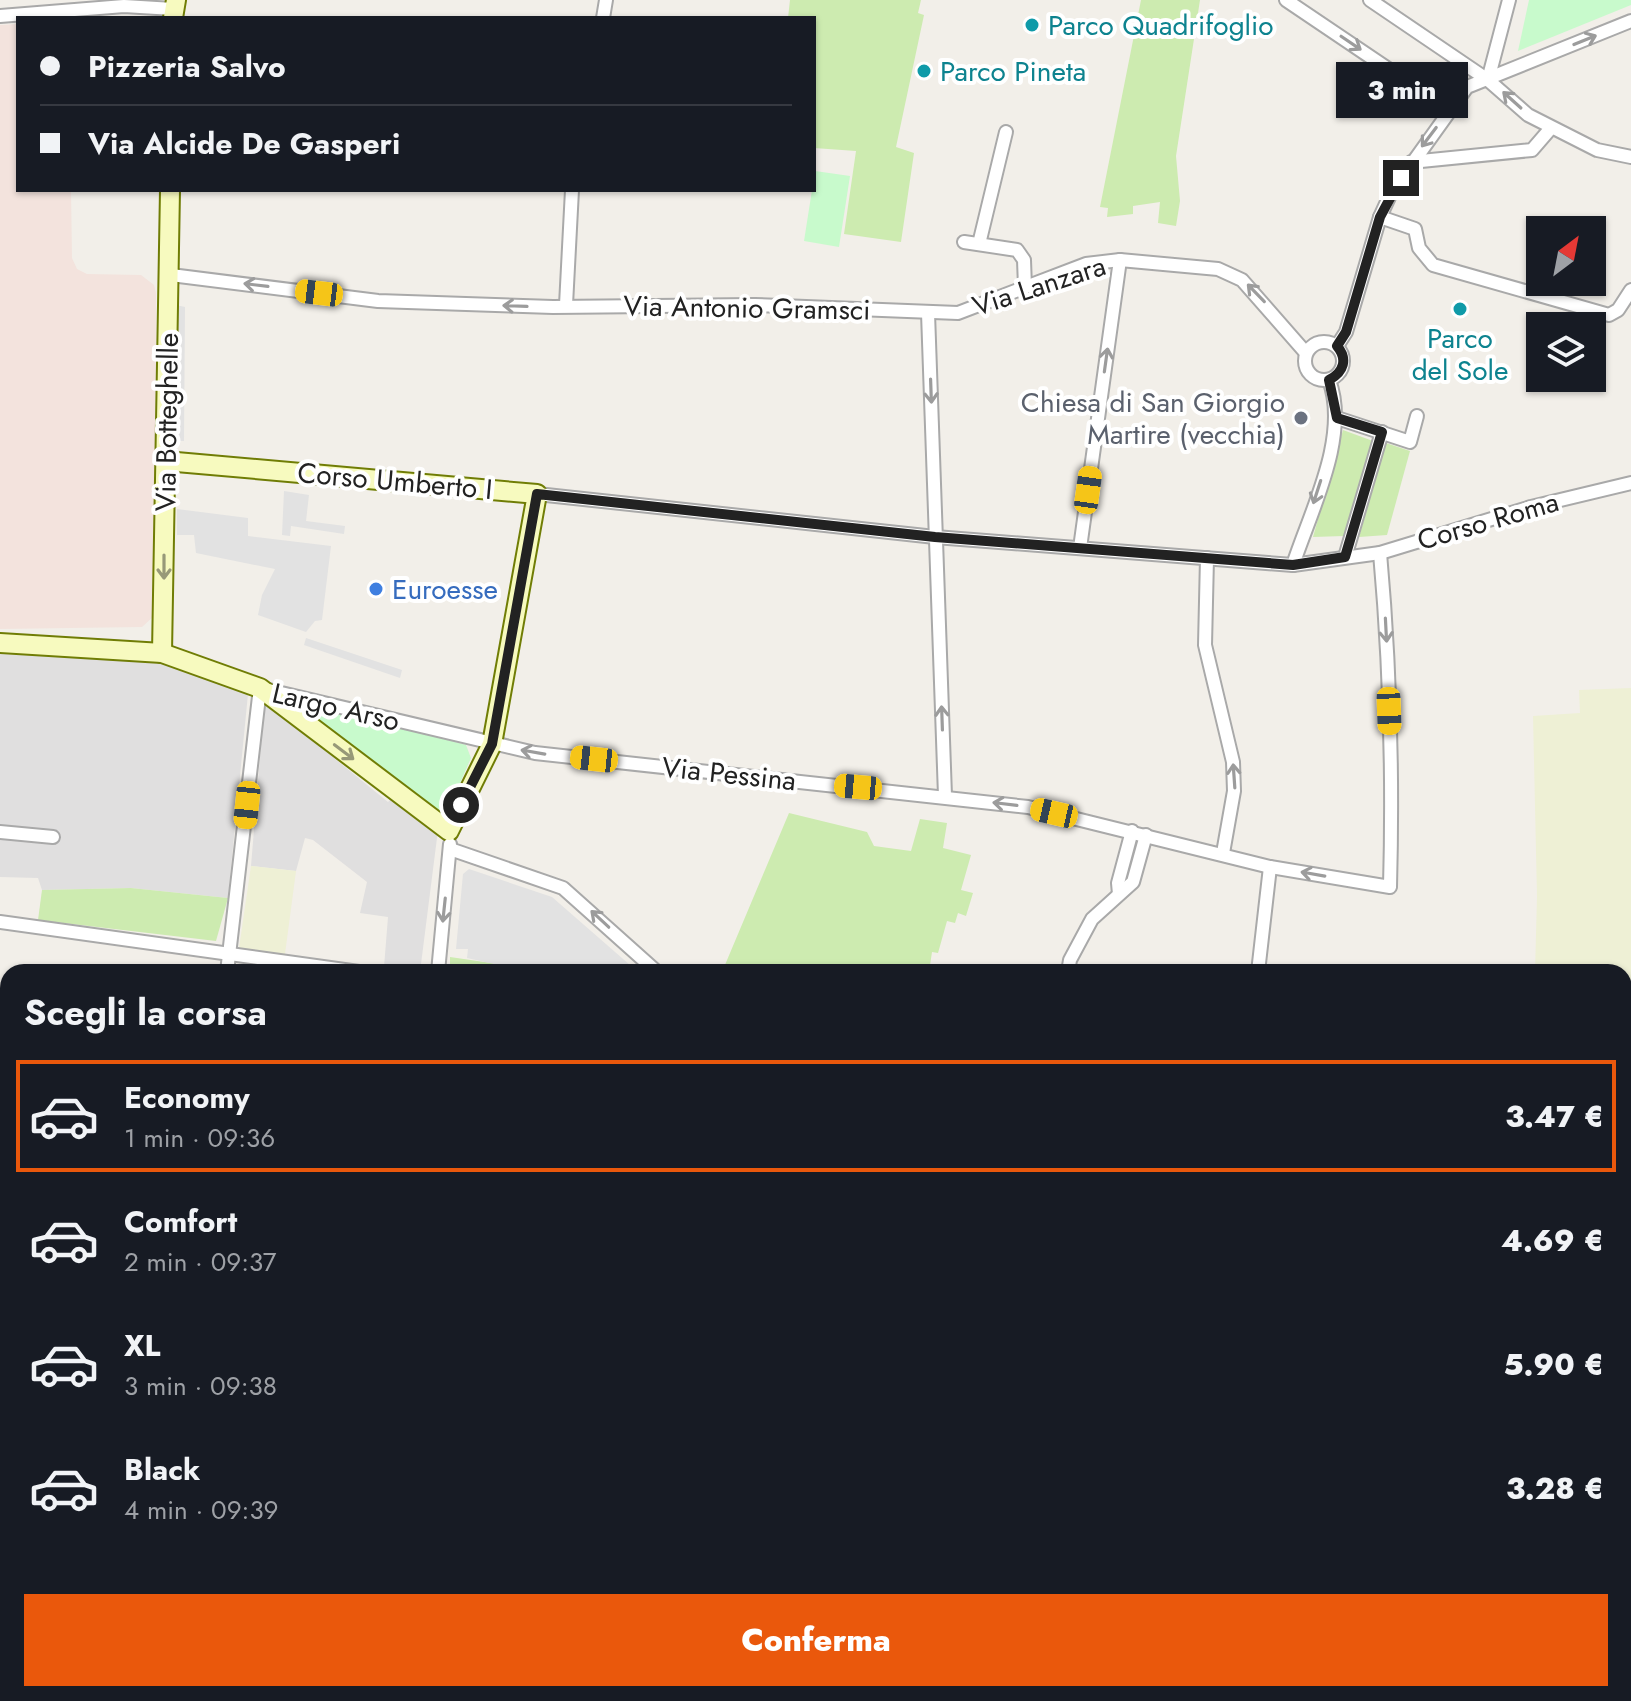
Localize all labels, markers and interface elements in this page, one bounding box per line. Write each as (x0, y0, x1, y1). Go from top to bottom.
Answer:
place label: Parco Quadrifoglio (1048, 5, 1274, 46)
marker: Parco Quadrifoglio (1023, 16, 1041, 34)
one-way arrow (1572, 32, 1597, 46)
one-way arrow (1340, 35, 1362, 51)
text: Pizzeria Salvo (88, 45, 286, 88)
place label: Parco Pineta (940, 51, 1086, 92)
marker: Parco Pineta (915, 62, 933, 80)
callout: 3 min (1335, 62, 1467, 118)
text: 3 min (1368, 71, 1436, 109)
one-way arrow (1502, 91, 1522, 110)
text: Via Alcide De Gasperi (88, 122, 400, 165)
one-way arrow (1420, 126, 1437, 148)
route end (1383, 160, 1419, 196)
north arrow (1526, 216, 1606, 296)
map controls (1526, 216, 1606, 392)
street label: Via Lanzara (967, 245, 1111, 327)
one-way arrow (243, 278, 270, 293)
car (294, 278, 344, 308)
one-way arrow (1246, 283, 1265, 303)
street label: Via Antonio Gramsci (623, 285, 871, 331)
one-way arrow (502, 299, 529, 314)
marker: Parco del Sole (1451, 300, 1469, 318)
button: layers (1526, 312, 1606, 392)
place label: Parco del Sole (1412, 318, 1508, 391)
street label: Via Botteghelle (145, 332, 189, 512)
one-way arrow (1099, 348, 1114, 373)
one-way arrow (923, 377, 938, 404)
place label: Chiesa di San Giorgio Martire (vecchia) (1021, 382, 1285, 455)
marker: Chiesa di San Giorgio Martire (vecchia) (1292, 409, 1310, 427)
street label: Corso Umberto I (296, 452, 494, 510)
car (1073, 465, 1103, 515)
one-way arrow (1309, 479, 1324, 504)
street label: Corso Roma (1413, 481, 1563, 561)
one-way arrow (156, 553, 172, 580)
place label: Euroesse (392, 569, 498, 610)
marker: Euroesse (367, 580, 385, 598)
one-way arrow (1379, 616, 1394, 643)
street label: Largo Arso (268, 672, 404, 742)
car (1376, 687, 1402, 735)
one-way arrow (935, 705, 950, 732)
one-way arrow (333, 743, 354, 760)
one-way arrow (521, 744, 547, 759)
car (569, 745, 619, 773)
street label: Via Pessina (660, 747, 798, 801)
one-way arrow (1226, 763, 1241, 790)
car (833, 773, 883, 801)
car (233, 780, 261, 830)
route start (443, 787, 479, 823)
one-way arrow (993, 796, 1019, 811)
car (1028, 796, 1080, 830)
one-way arrow (1301, 866, 1326, 881)
one-way arrow (437, 897, 452, 923)
one-way arrow (590, 911, 610, 929)
text: Scegli la corsa (24, 986, 267, 1038)
text: Economy (124, 1076, 250, 1119)
icon: car (28, 1080, 100, 1152)
text: 3.47 € (1505, 1095, 1604, 1138)
text: 1 min · 09:36 (124, 1119, 275, 1157)
text: Comfort (124, 1200, 237, 1243)
icon: car (28, 1204, 100, 1276)
text: 4.69 € (1501, 1219, 1604, 1262)
text: 2 min · 09:37 (124, 1243, 277, 1281)
text: XL (124, 1324, 160, 1367)
icon: car (28, 1328, 100, 1400)
text: 5.90 € (1503, 1343, 1604, 1386)
text: 3 min · 09:38 (124, 1367, 277, 1405)
text: Black (124, 1448, 200, 1491)
icon: car (28, 1452, 100, 1524)
text: 3.28 € (1506, 1467, 1604, 1510)
text: 4 min · 09:39 (124, 1491, 279, 1529)
button: Conferma (24, 1594, 1608, 1686)

